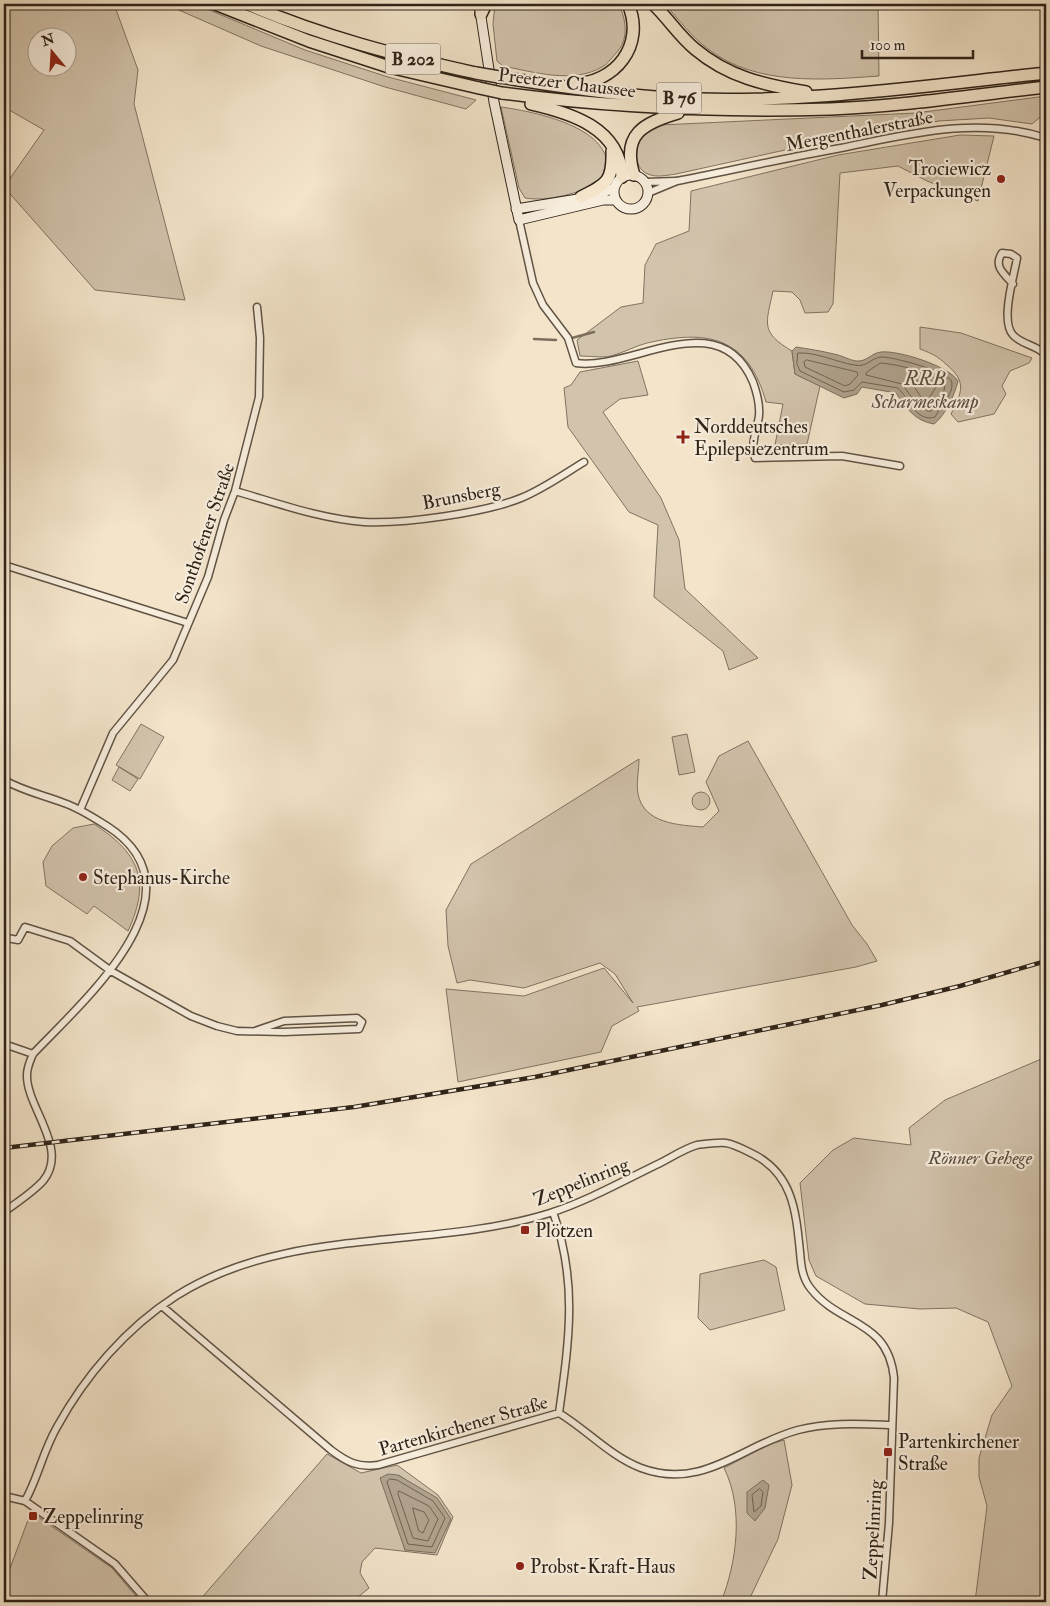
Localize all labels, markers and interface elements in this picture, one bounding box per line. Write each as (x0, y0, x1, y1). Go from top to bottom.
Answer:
north arrow (28, 28, 78, 78)
scale bar (862, 28, 974, 60)
text: N (39, 30, 57, 50)
text: 100 m (870, 36, 906, 55)
road number: B 202 (386, 44, 440, 74)
street label: Preetzer Chaussee (497, 63, 637, 103)
road number: B 76 (656, 82, 702, 114)
street label: Mergenthalerstraße (784, 105, 935, 157)
place label: Trociewicz Verpackungen (883, 157, 991, 204)
marker: Trociewicz Verpackungen (995, 173, 1007, 185)
water label: RRB Scharmeskamp (870, 366, 979, 414)
place label: Norddeutsches Epilepsiezentrum (694, 415, 829, 462)
marker: Norddeutsches Epilepsiezentrum (676, 430, 690, 444)
street label: Sonthofener Straße (170, 460, 240, 607)
street label: Brunsberg (420, 477, 503, 515)
place label: Stephanus-Kirche (93, 866, 230, 891)
marker: Stephanus-Kirche (77, 871, 89, 883)
park label: Rönner Gehege (927, 1146, 1033, 1170)
street label: Zeppelinring (530, 1152, 633, 1213)
place label: Plötzen (535, 1219, 593, 1243)
marker: Plötzen (519, 1224, 531, 1236)
street label: Partenkirchener Straße (376, 1390, 551, 1462)
place label: Partenkirchener Straße (898, 1430, 1019, 1476)
marker: Partenkirchener Straße (882, 1446, 894, 1458)
street label: Zeppelinring (858, 1479, 889, 1581)
place label: Zeppelinring (43, 1505, 144, 1530)
marker: Zeppelinring (27, 1510, 39, 1522)
place label: Probst-Kraft-Haus (530, 1555, 675, 1579)
marker: Probst-Kraft-Haus (514, 1560, 526, 1572)

